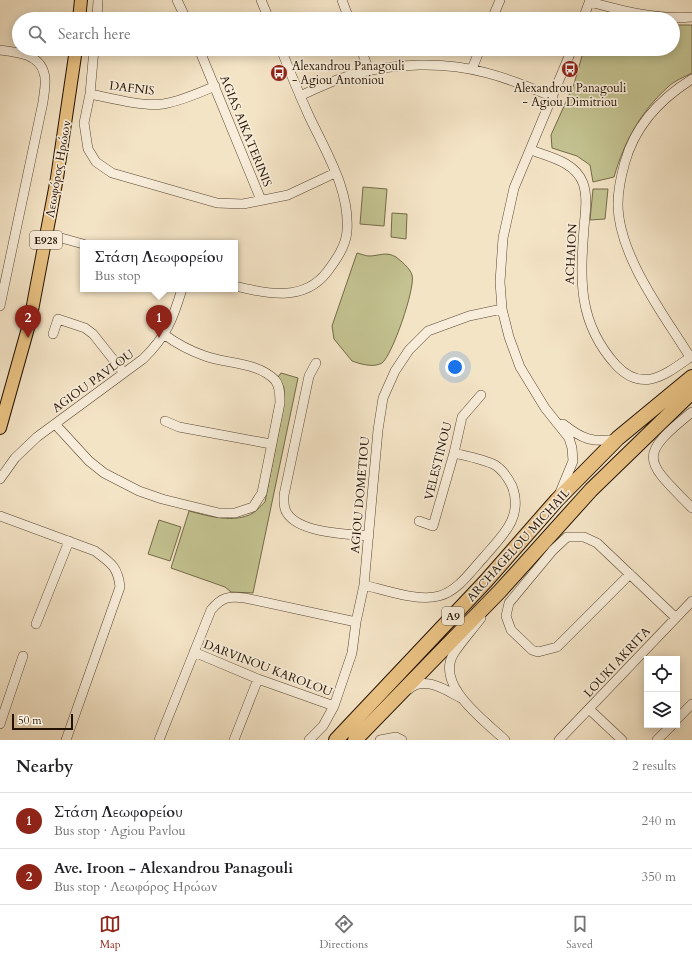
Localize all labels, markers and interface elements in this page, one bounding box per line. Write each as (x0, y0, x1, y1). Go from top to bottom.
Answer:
search box (12, 12, 680, 56)
icon: search (26, 23, 48, 45)
text: Search here (58, 24, 131, 44)
place label: Alexandrou Panagouli - Agiou Antoniou (292, 58, 405, 88)
bus stop icon: Alexandrou Panagouli - Agiou Dimitriou (560, 59, 580, 79)
bus stop icon: Alexandrou Panagouli - Agiou Antoniou (269, 63, 289, 83)
street label: AGIAS AIKATERINIS (216, 73, 276, 189)
street label: DAFNIS (108, 77, 156, 99)
place label: Alexandrou Panagouli - Agiou Dimitriou (514, 80, 627, 110)
street label: Λεωφόρος Ηρώων (42, 119, 75, 219)
street label: ACHAION (561, 222, 581, 285)
road number: E928 (30, 231, 62, 249)
popup (80, 240, 238, 292)
text: Στάση Λεωφορείου (95, 247, 223, 267)
text: Bus stop (95, 267, 141, 285)
pin: 2 (15, 305, 41, 338)
pin: 1 (146, 305, 172, 338)
street label: AGIOU PAVLOU (49, 346, 137, 416)
your location (445, 357, 465, 377)
street label: VELESTINOU (421, 420, 456, 502)
street label: AGIOU DOMETIOU (347, 436, 373, 554)
street label: ARCHAGELOU MICHAIL (463, 485, 574, 605)
road number: A9 (442, 607, 464, 625)
street label: LOUKI AKRITA (580, 623, 654, 701)
street label: DARVINOU KAROLOU (201, 636, 335, 700)
map controls (644, 656, 680, 728)
button: locate (644, 656, 680, 692)
button: layers (644, 692, 680, 728)
scale bar (12, 712, 73, 731)
text: 50 m (18, 713, 42, 728)
text: Nearby (16, 755, 73, 778)
text: 2 results (632, 757, 676, 775)
text: Στάση Λεωφορείου (54, 802, 183, 822)
text: 1 (26, 812, 32, 830)
text: 240 m (642, 812, 676, 830)
text: Bus stop · Agiou Pavlou (54, 822, 186, 840)
text: Ave. Iroon - Alexandrou Panagouli (54, 858, 293, 878)
text: 2 (26, 868, 32, 886)
text: 350 m (642, 868, 676, 886)
text: Bus stop · Λεωφόρος Ηρώων (54, 878, 217, 896)
tab: Map (99, 913, 121, 952)
tab: Directions (319, 913, 368, 952)
tab: Saved (566, 913, 593, 952)

